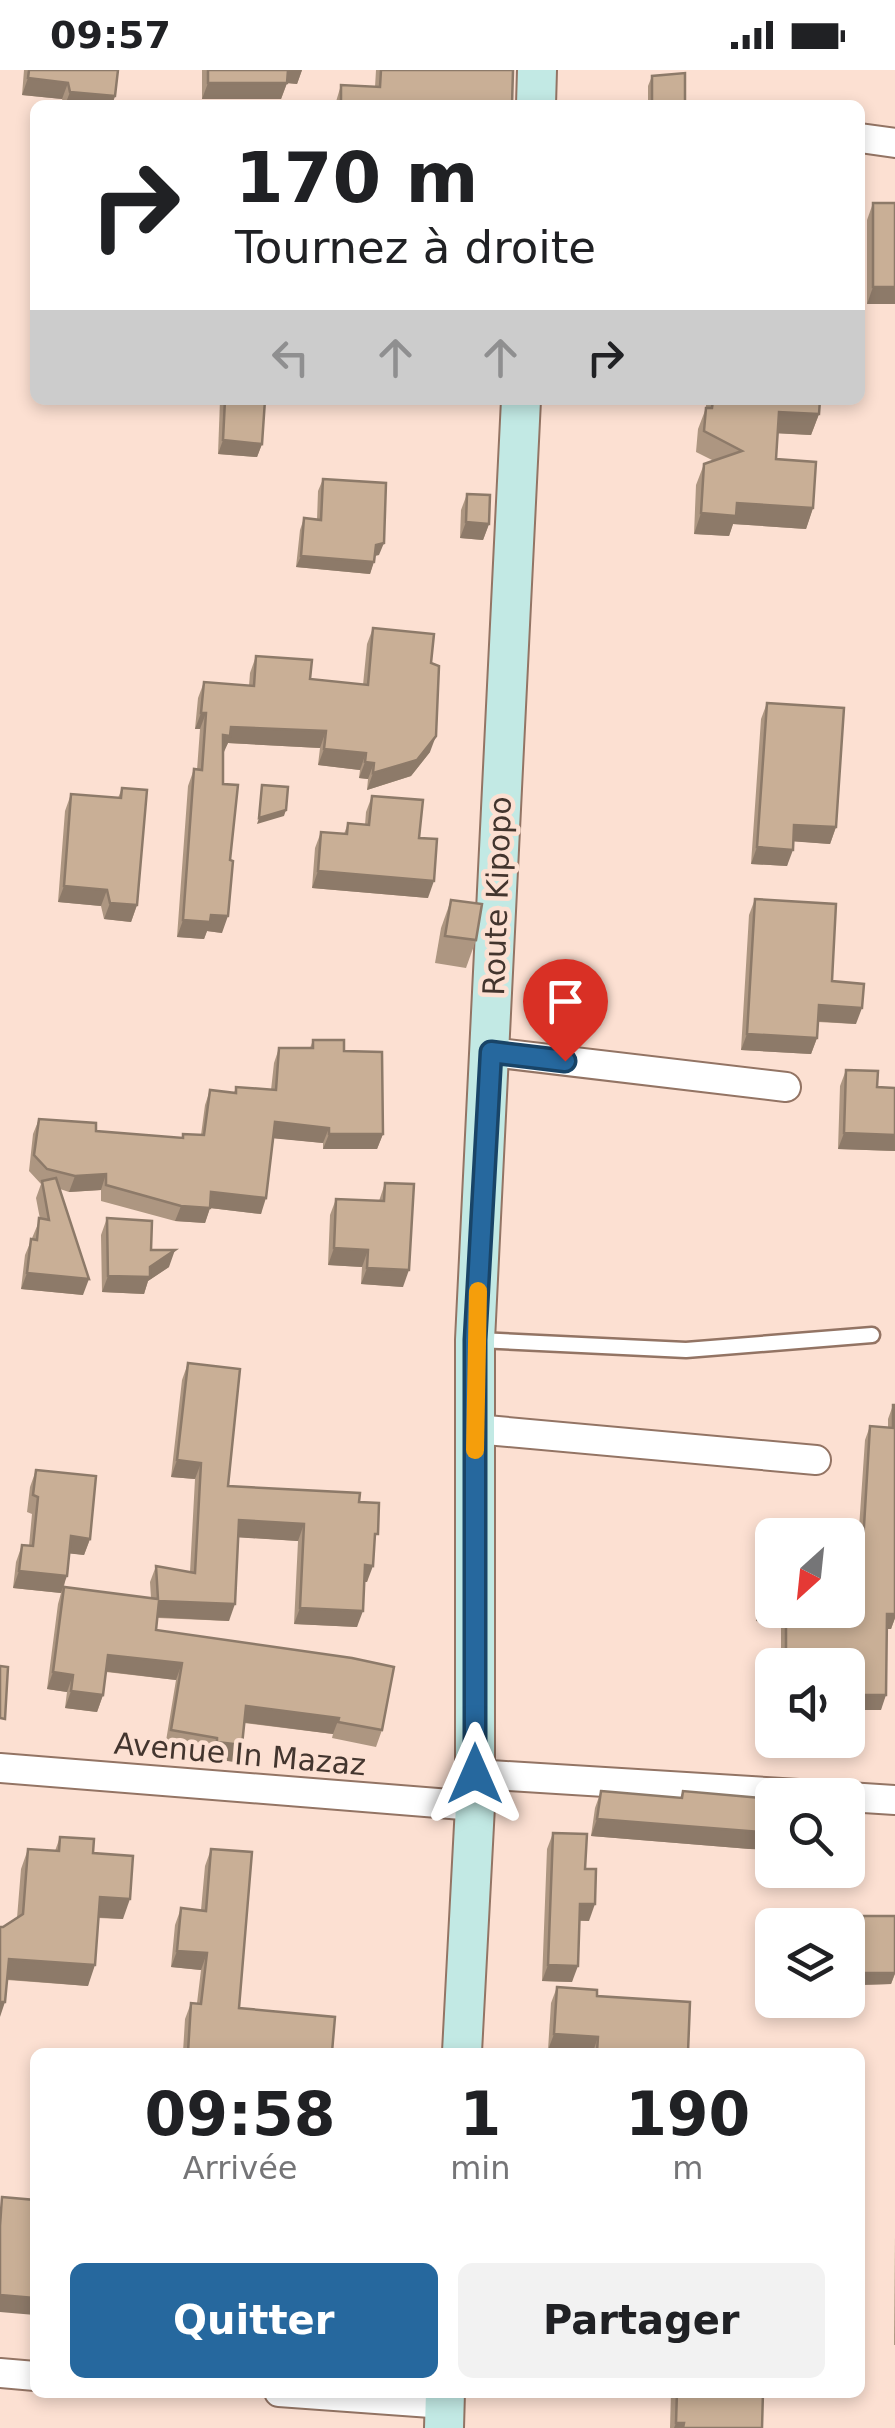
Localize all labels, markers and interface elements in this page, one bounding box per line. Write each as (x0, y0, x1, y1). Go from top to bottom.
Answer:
text: 09:57 (50, 13, 171, 57)
text: 170 m (235, 137, 478, 219)
icon: right (70, 140, 200, 270)
text: Tournez à droite (235, 221, 596, 274)
icon: left (263, 330, 318, 385)
icon: ahead (368, 330, 423, 385)
icon: ahead (473, 330, 528, 385)
icon: right (578, 330, 633, 385)
street label: Route Kipopo (476, 796, 518, 996)
pin (523, 959, 608, 1062)
icon: arrive (538, 974, 593, 1029)
north arrow (755, 1518, 865, 1628)
map controls (755, 1518, 865, 2018)
button: sound (755, 1648, 865, 1758)
position arrow (423, 1722, 527, 1826)
street label: Avenue In Mazaz (113, 1726, 367, 1782)
button: search (755, 1778, 865, 1888)
button: layers (755, 1908, 865, 2018)
text: 09:58 (145, 2079, 336, 2149)
text: 1 (459, 2079, 501, 2149)
text: 190 (625, 2079, 750, 2149)
text: Arrivée (183, 2149, 298, 2187)
text: min (450, 2149, 511, 2187)
text: m (672, 2149, 703, 2187)
button: Quitter (70, 2263, 438, 2378)
button: Partager (458, 2263, 825, 2378)

